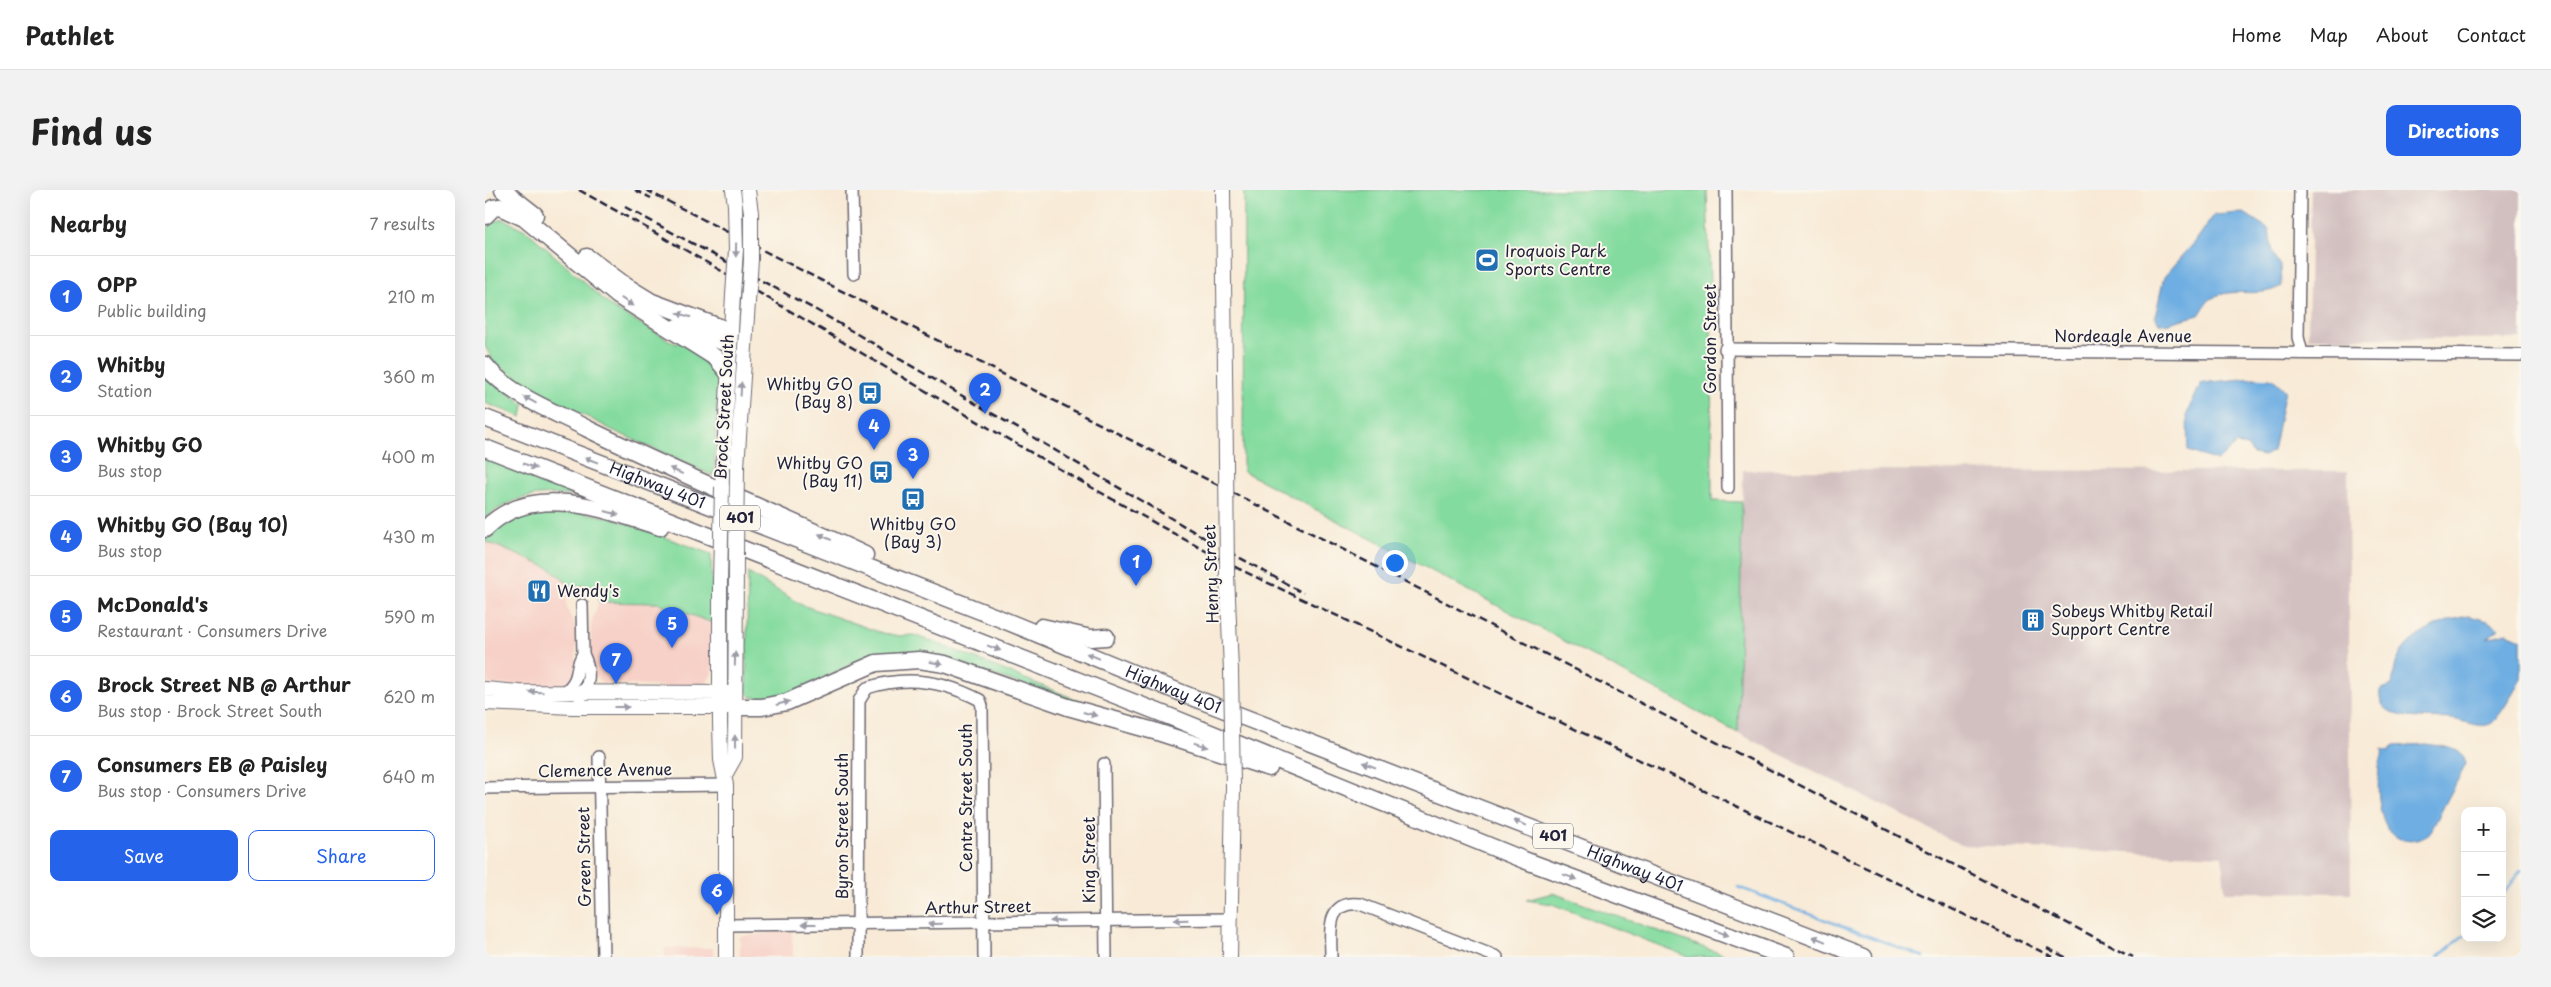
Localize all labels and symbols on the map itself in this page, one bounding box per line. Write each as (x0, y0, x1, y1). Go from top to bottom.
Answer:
place label: Iroquois Park Sports Centre (1505, 238, 1611, 280)
one-way arrow (732, 242, 740, 258)
sports icon: Iroquois Park Sports Centre (1474, 247, 1500, 273)
street label: Gordon Street (1697, 283, 1721, 394)
one-way arrow (620, 297, 634, 307)
one-way arrow (677, 311, 692, 318)
street label: Nordeagle Avenue (2054, 323, 2192, 347)
street label: Brock Street South (707, 333, 739, 480)
place label: Whitby GO (Bay 8) (766, 371, 853, 413)
pin: 2 (969, 373, 1001, 414)
bus stop icon: Whitby GO (Bay 8) (857, 380, 883, 406)
one-way arrow (737, 381, 745, 397)
one-way arrow (524, 395, 537, 404)
pin: 4 (858, 409, 890, 450)
pin: 3 (897, 438, 929, 479)
place label: Whitby GO (Bay 11) (776, 450, 863, 492)
street label: Highway 401 (606, 455, 709, 514)
one-way arrow (584, 456, 599, 463)
bus stop icon: Whitby GO (Bay 11) (868, 459, 894, 485)
one-way arrow (523, 463, 538, 470)
one-way arrow (669, 467, 683, 475)
bus stop icon: Whitby GO (Bay 3) (900, 486, 926, 512)
road number: 401 (720, 506, 760, 530)
one-way arrow (605, 509, 620, 517)
place label: Whitby GO (Bay 3) (870, 511, 956, 553)
street label: Henry Street (1196, 524, 1224, 624)
one-way arrow (818, 532, 832, 540)
pin: 1 (1120, 545, 1152, 586)
your location (1382, 550, 1408, 576)
restaurant icon: Wendy's (526, 578, 552, 604)
place label: Wendy's (557, 578, 619, 602)
place label: Sobeys Whitby Retail Support Centre (2051, 598, 2213, 640)
pin: 5 (656, 607, 688, 648)
building icon: Sobeys Whitby Retail Support Centre (2020, 607, 2046, 633)
pin: 7 (600, 643, 632, 684)
one-way arrow (987, 645, 1002, 652)
one-way arrow (731, 650, 739, 666)
one-way arrow (1086, 652, 1100, 660)
street label: Highway 401 (1122, 658, 1225, 718)
one-way arrow (929, 659, 945, 667)
one-way arrow (528, 688, 544, 696)
one-way arrow (775, 699, 790, 707)
one-way arrow (614, 703, 630, 711)
one-way arrow (1083, 710, 1098, 718)
street label: Centre Street South (953, 723, 977, 873)
one-way arrow (731, 733, 739, 749)
one-way arrow (1194, 742, 1209, 750)
street label: Byron Street South (829, 753, 853, 899)
street label: Clemence Avenue (538, 756, 673, 782)
one-way arrow (1361, 761, 1376, 768)
street label: Green Street (570, 806, 596, 907)
street label: King Street (1076, 816, 1100, 903)
one-way arrow (1512, 819, 1527, 827)
road number: 401 (1533, 824, 1573, 848)
street label: Highway 401 (1584, 838, 1687, 897)
one-way arrow (1563, 873, 1578, 881)
pin: 6 (701, 874, 733, 915)
street label: Arthur Street (925, 893, 1031, 919)
one-way arrow (1173, 916, 1189, 924)
one-way arrow (1048, 918, 1064, 926)
one-way arrow (801, 920, 817, 928)
one-way arrow (927, 920, 943, 928)
one-way arrow (1715, 930, 1730, 937)
one-way arrow (1811, 935, 1826, 942)

